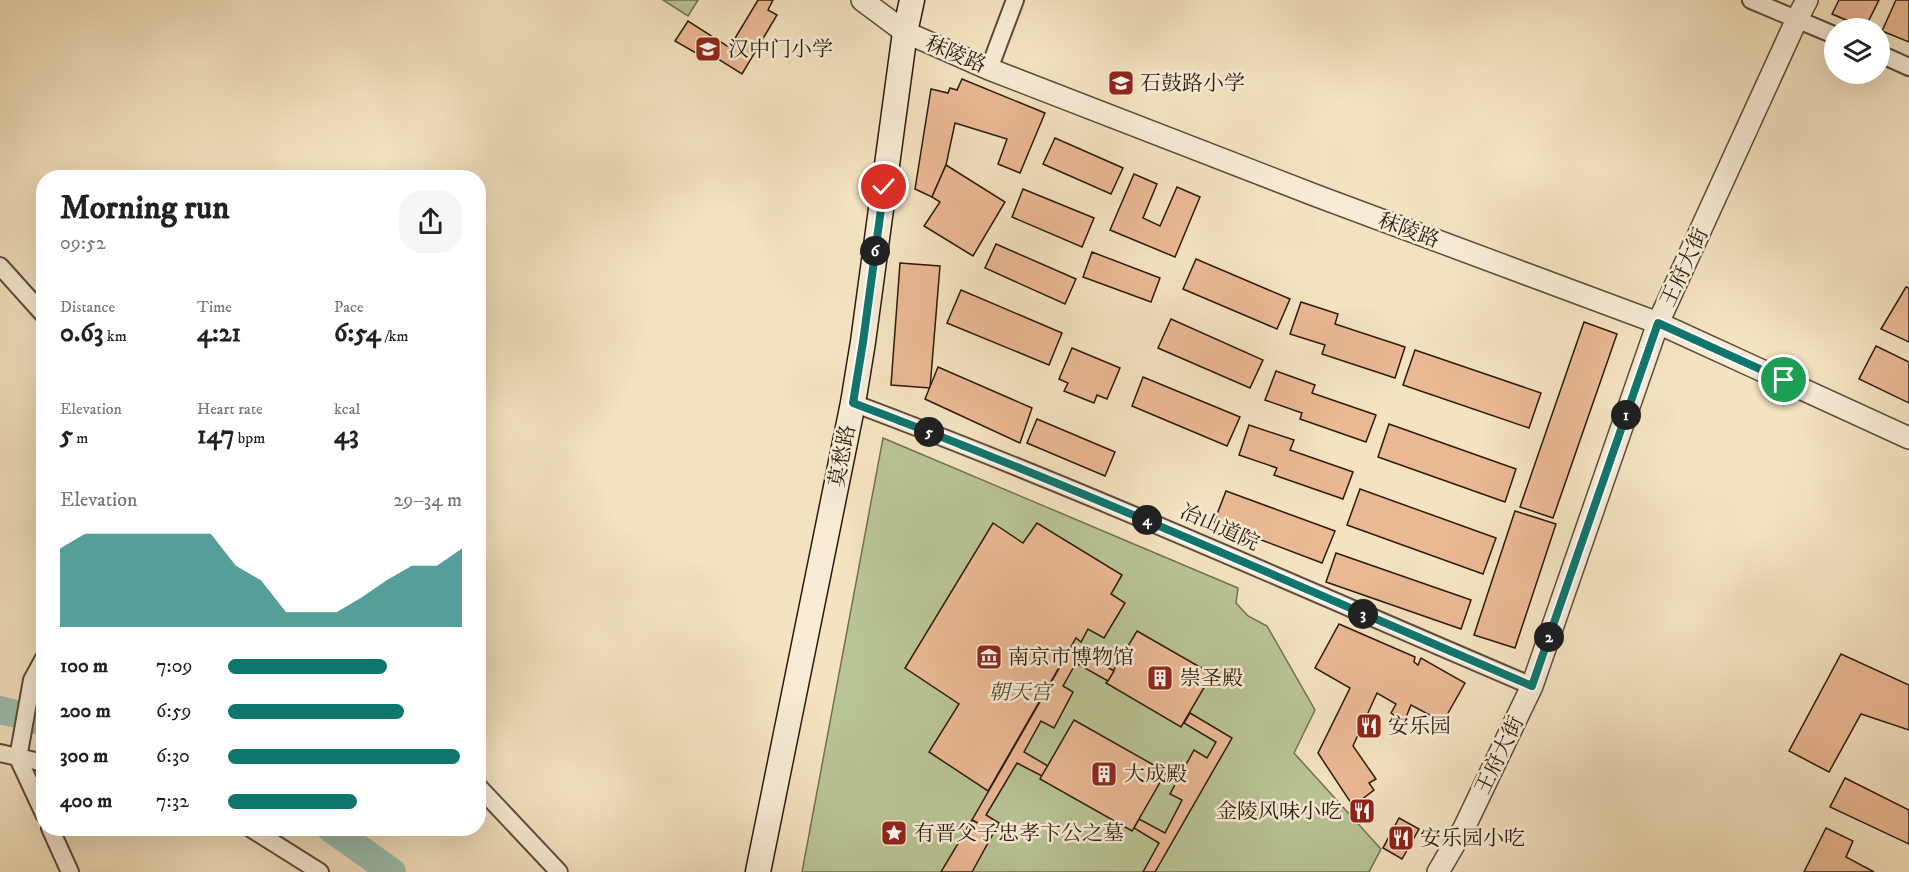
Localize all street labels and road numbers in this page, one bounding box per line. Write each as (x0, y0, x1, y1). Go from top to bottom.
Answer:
street label: 秣陵路 (922, 31, 990, 79)
street label: 秣陵路 (1375, 208, 1443, 254)
street label: 王府大街 (1655, 224, 1714, 311)
street label: 莫愁路 (824, 423, 862, 490)
street label: 冶山道院 (1176, 499, 1263, 557)
street label: 王府大街 (1470, 712, 1530, 799)

